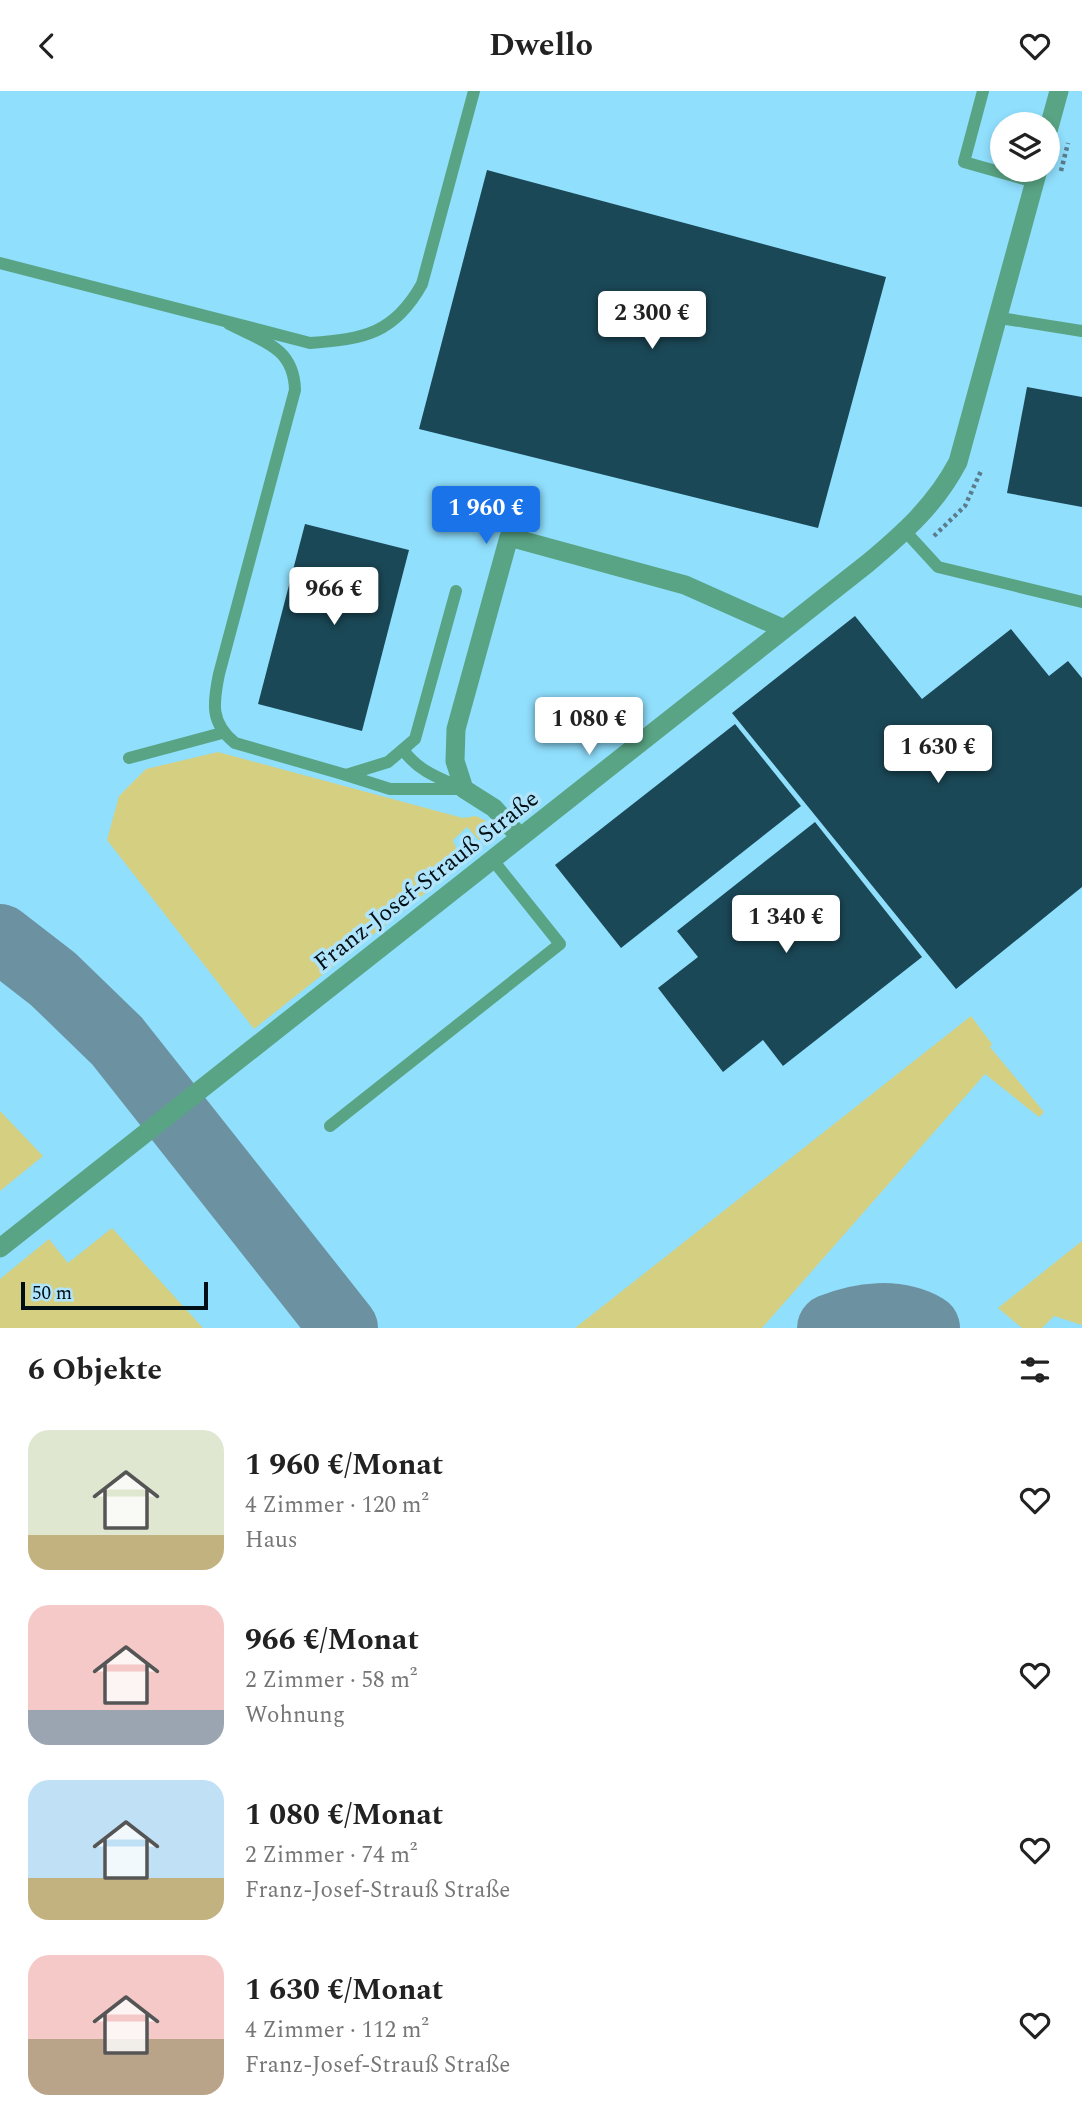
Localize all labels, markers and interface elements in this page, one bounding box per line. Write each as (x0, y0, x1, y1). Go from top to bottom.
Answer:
text: Dwello (489, 21, 593, 70)
icon: back (28, 27, 66, 65)
icon: heart (1016, 27, 1054, 65)
map controls (990, 112, 1060, 182)
button: layers (990, 112, 1060, 182)
pin: 2 300 € (587, 292, 717, 351)
text: 2 300 € (614, 296, 690, 331)
pin: 1 960 € (421, 487, 551, 546)
text: 1 960 € (448, 491, 524, 526)
pin: 966 € (285, 567, 383, 627)
text: 966 € (305, 572, 363, 607)
pin: 1 080 € (524, 697, 654, 757)
text: 1 080 € (551, 702, 627, 737)
pin: 1 630 € (873, 725, 1003, 785)
text: 1 630 € (900, 730, 976, 765)
street label: Franz-Josef-Strauß Straße (306, 781, 547, 980)
pin: 1 340 € (721, 895, 851, 955)
text: 1 340 € (748, 900, 824, 935)
scale bar (21, 1279, 208, 1311)
text: 50 m (32, 1279, 72, 1308)
text: 6 Objekte (28, 1347, 162, 1393)
icon: filters (1016, 1351, 1054, 1389)
text: 1 960 €/Monat (245, 1442, 443, 1488)
icon: home (84, 1458, 168, 1542)
icon: heart (1016, 1481, 1054, 1519)
text: 4 Zimmer · 120 m² (245, 1488, 429, 1523)
text: Haus (245, 1523, 298, 1558)
text: 966 €/Monat (245, 1617, 419, 1663)
icon: home (84, 1633, 168, 1717)
icon: heart (1016, 1656, 1054, 1694)
text: 2 Zimmer · 58 m² (245, 1663, 417, 1698)
text: Wohnung (245, 1698, 345, 1733)
text: 1 080 €/Monat (245, 1792, 443, 1838)
icon: home (84, 1808, 168, 1892)
icon: heart (1016, 1831, 1054, 1869)
text: 2 Zimmer · 74 m² (245, 1838, 417, 1873)
text: Franz-Josef-Strauß Straße (245, 1873, 510, 1908)
text: 1 630 €/Monat (245, 1967, 443, 2013)
icon: home (84, 1983, 168, 2067)
icon: heart (1016, 2006, 1054, 2044)
text: 4 Zimmer · 112 m² (245, 2013, 429, 2048)
text: Franz-Josef-Strauß Straße (245, 2048, 510, 2083)

